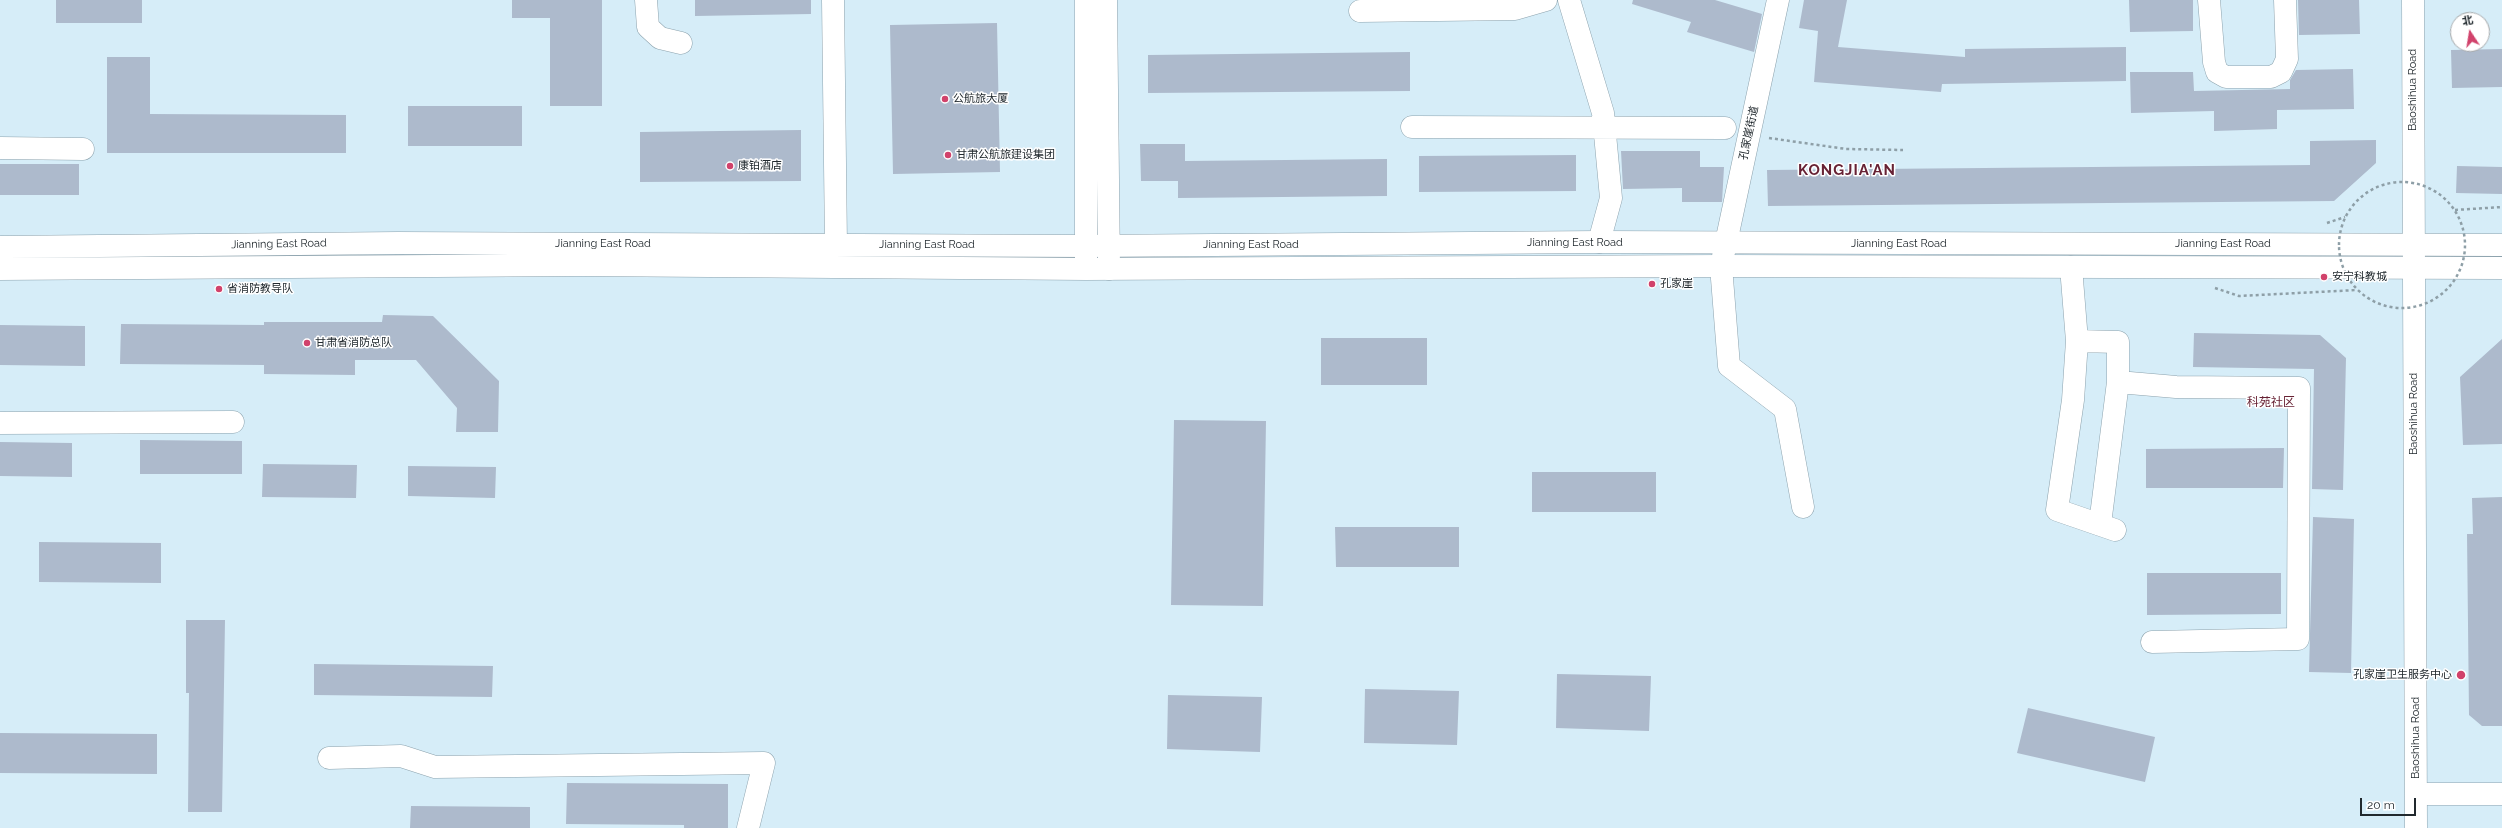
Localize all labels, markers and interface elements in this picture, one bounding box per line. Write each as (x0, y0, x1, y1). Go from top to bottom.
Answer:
north arrow (2450, 12, 2490, 52)
text: 北 (2461, 13, 2474, 28)
street label: Baoshihua Road (2406, 49, 2420, 131)
place label: 公航旅大厦 (953, 92, 1008, 106)
marker: 公航旅大厦 (940, 94, 950, 104)
street label: 孔家崖街道 (1737, 105, 1761, 161)
place label: 甘肃公航旅建设集团 (956, 148, 1055, 162)
marker: 甘肃公航旅建设集团 (943, 150, 953, 160)
place label: 康铂酒店 (738, 159, 782, 173)
marker: 康铂酒店 (725, 161, 735, 171)
district label: KONGJIA'AN (1798, 161, 1896, 179)
street label: Jianning East Road (1527, 236, 1623, 250)
street label: Jianning East Road (231, 237, 327, 251)
street label: Jianning East Road (555, 237, 651, 251)
street label: Jianning East Road (1851, 237, 1947, 251)
street label: Jianning East Road (2175, 237, 2271, 251)
street label: Jianning East Road (879, 238, 975, 252)
street label: Jianning East Road (1203, 238, 1299, 252)
place label: 安宁科教城 (2332, 270, 2387, 284)
marker: 安宁科教城 (2319, 272, 2329, 282)
place label: 孔家崖 (1660, 277, 1693, 291)
marker: 孔家崖 (1647, 279, 1657, 289)
place label: 省消防教导队 (227, 282, 293, 296)
marker: 省消防教导队 (214, 284, 224, 294)
place label: 甘肃省消防总队 (315, 336, 392, 350)
marker: 甘肃省消防总队 (302, 338, 312, 348)
street label: Baoshihua Road (2407, 373, 2421, 455)
district label: 科苑社区 (2247, 395, 2295, 409)
place label: 孔家崖卫生服务中心 (2353, 668, 2452, 682)
marker: 孔家崖卫生服务中心 (2455, 669, 2467, 681)
street label: Baoshihua Road (2409, 697, 2423, 779)
scale bar (2362, 790, 2418, 816)
text: 20 m (2367, 798, 2395, 812)

